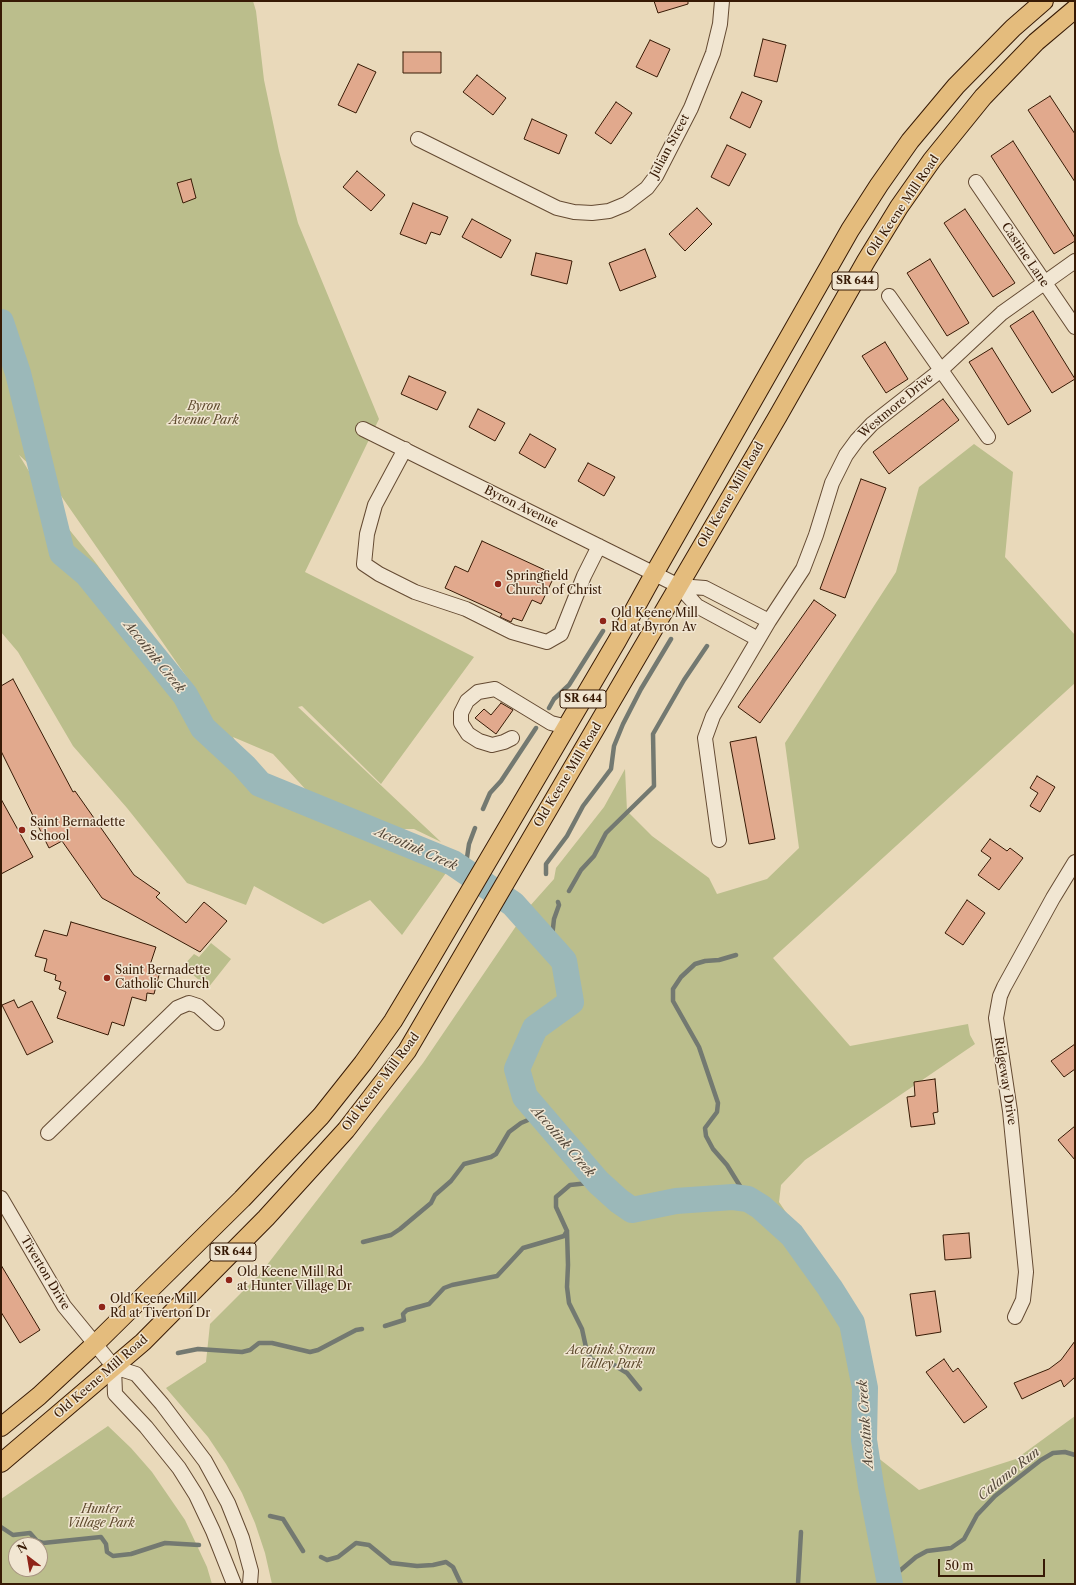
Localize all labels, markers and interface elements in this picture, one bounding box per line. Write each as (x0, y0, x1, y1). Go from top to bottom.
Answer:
street label: Julian Street (647, 112, 693, 180)
street label: Old Keene Mill Road (864, 152, 942, 260)
street label: Castine Lane (998, 220, 1052, 290)
road number: SR 644 (832, 272, 878, 290)
street label: Westmore Drive (856, 371, 936, 441)
park label: Byron Avenue Park (169, 400, 239, 428)
street label: Old Keene Mill Road (695, 440, 767, 550)
street label: Byron Avenue (482, 483, 560, 531)
place label: Springfield Church of Christ (506, 570, 602, 598)
marker: Springfield Church of Christ (493, 579, 503, 589)
place label: Old Keene Mill Rd at Byron Av (611, 607, 698, 635)
marker: Old Keene Mill Rd at Byron Av (598, 616, 608, 626)
water label: Accotink Creek (120, 618, 188, 696)
road number: SR 644 (560, 690, 606, 708)
street label: Old Keene Mill Road (531, 720, 605, 830)
place label: Saint Bernadette School (30, 816, 125, 844)
water label: Accotink Creek (372, 824, 460, 874)
marker: Saint Bernadette School (17, 825, 27, 835)
place label: Saint Bernadette Catholic Church (115, 964, 210, 992)
marker: Saint Bernadette Catholic Church (102, 973, 112, 983)
street label: Old Keene Mill Road (339, 1030, 423, 1134)
street label: Ridgeway Drive (991, 1036, 1019, 1126)
water label: Accotink Creek (528, 1103, 598, 1181)
street label: Tiverton Drive (17, 1233, 73, 1313)
road number: SR 644 (210, 1243, 256, 1261)
place label: Old Keene Mill Rd at Hunter Village Dr (237, 1266, 352, 1294)
marker: Old Keene Mill Rd at Hunter Village Dr (224, 1275, 234, 1285)
place label: Old Keene Mill Rd at Tiverton Dr (110, 1293, 210, 1321)
marker: Old Keene Mill Rd at Tiverton Dr (97, 1302, 107, 1312)
street label: Old Keene Mill Road (51, 1332, 151, 1422)
park label: Accotink Stream Valley Park (566, 1344, 656, 1372)
water label: Accotink Creek (855, 1379, 877, 1469)
water label: Calamo Run (975, 1444, 1043, 1504)
park label: Hunter Village Park (67, 1503, 135, 1531)
north arrow (8, 1537, 48, 1577)
text: N (15, 1539, 30, 1556)
scale bar (940, 1551, 1047, 1577)
text: 50 m (945, 1558, 974, 1573)

